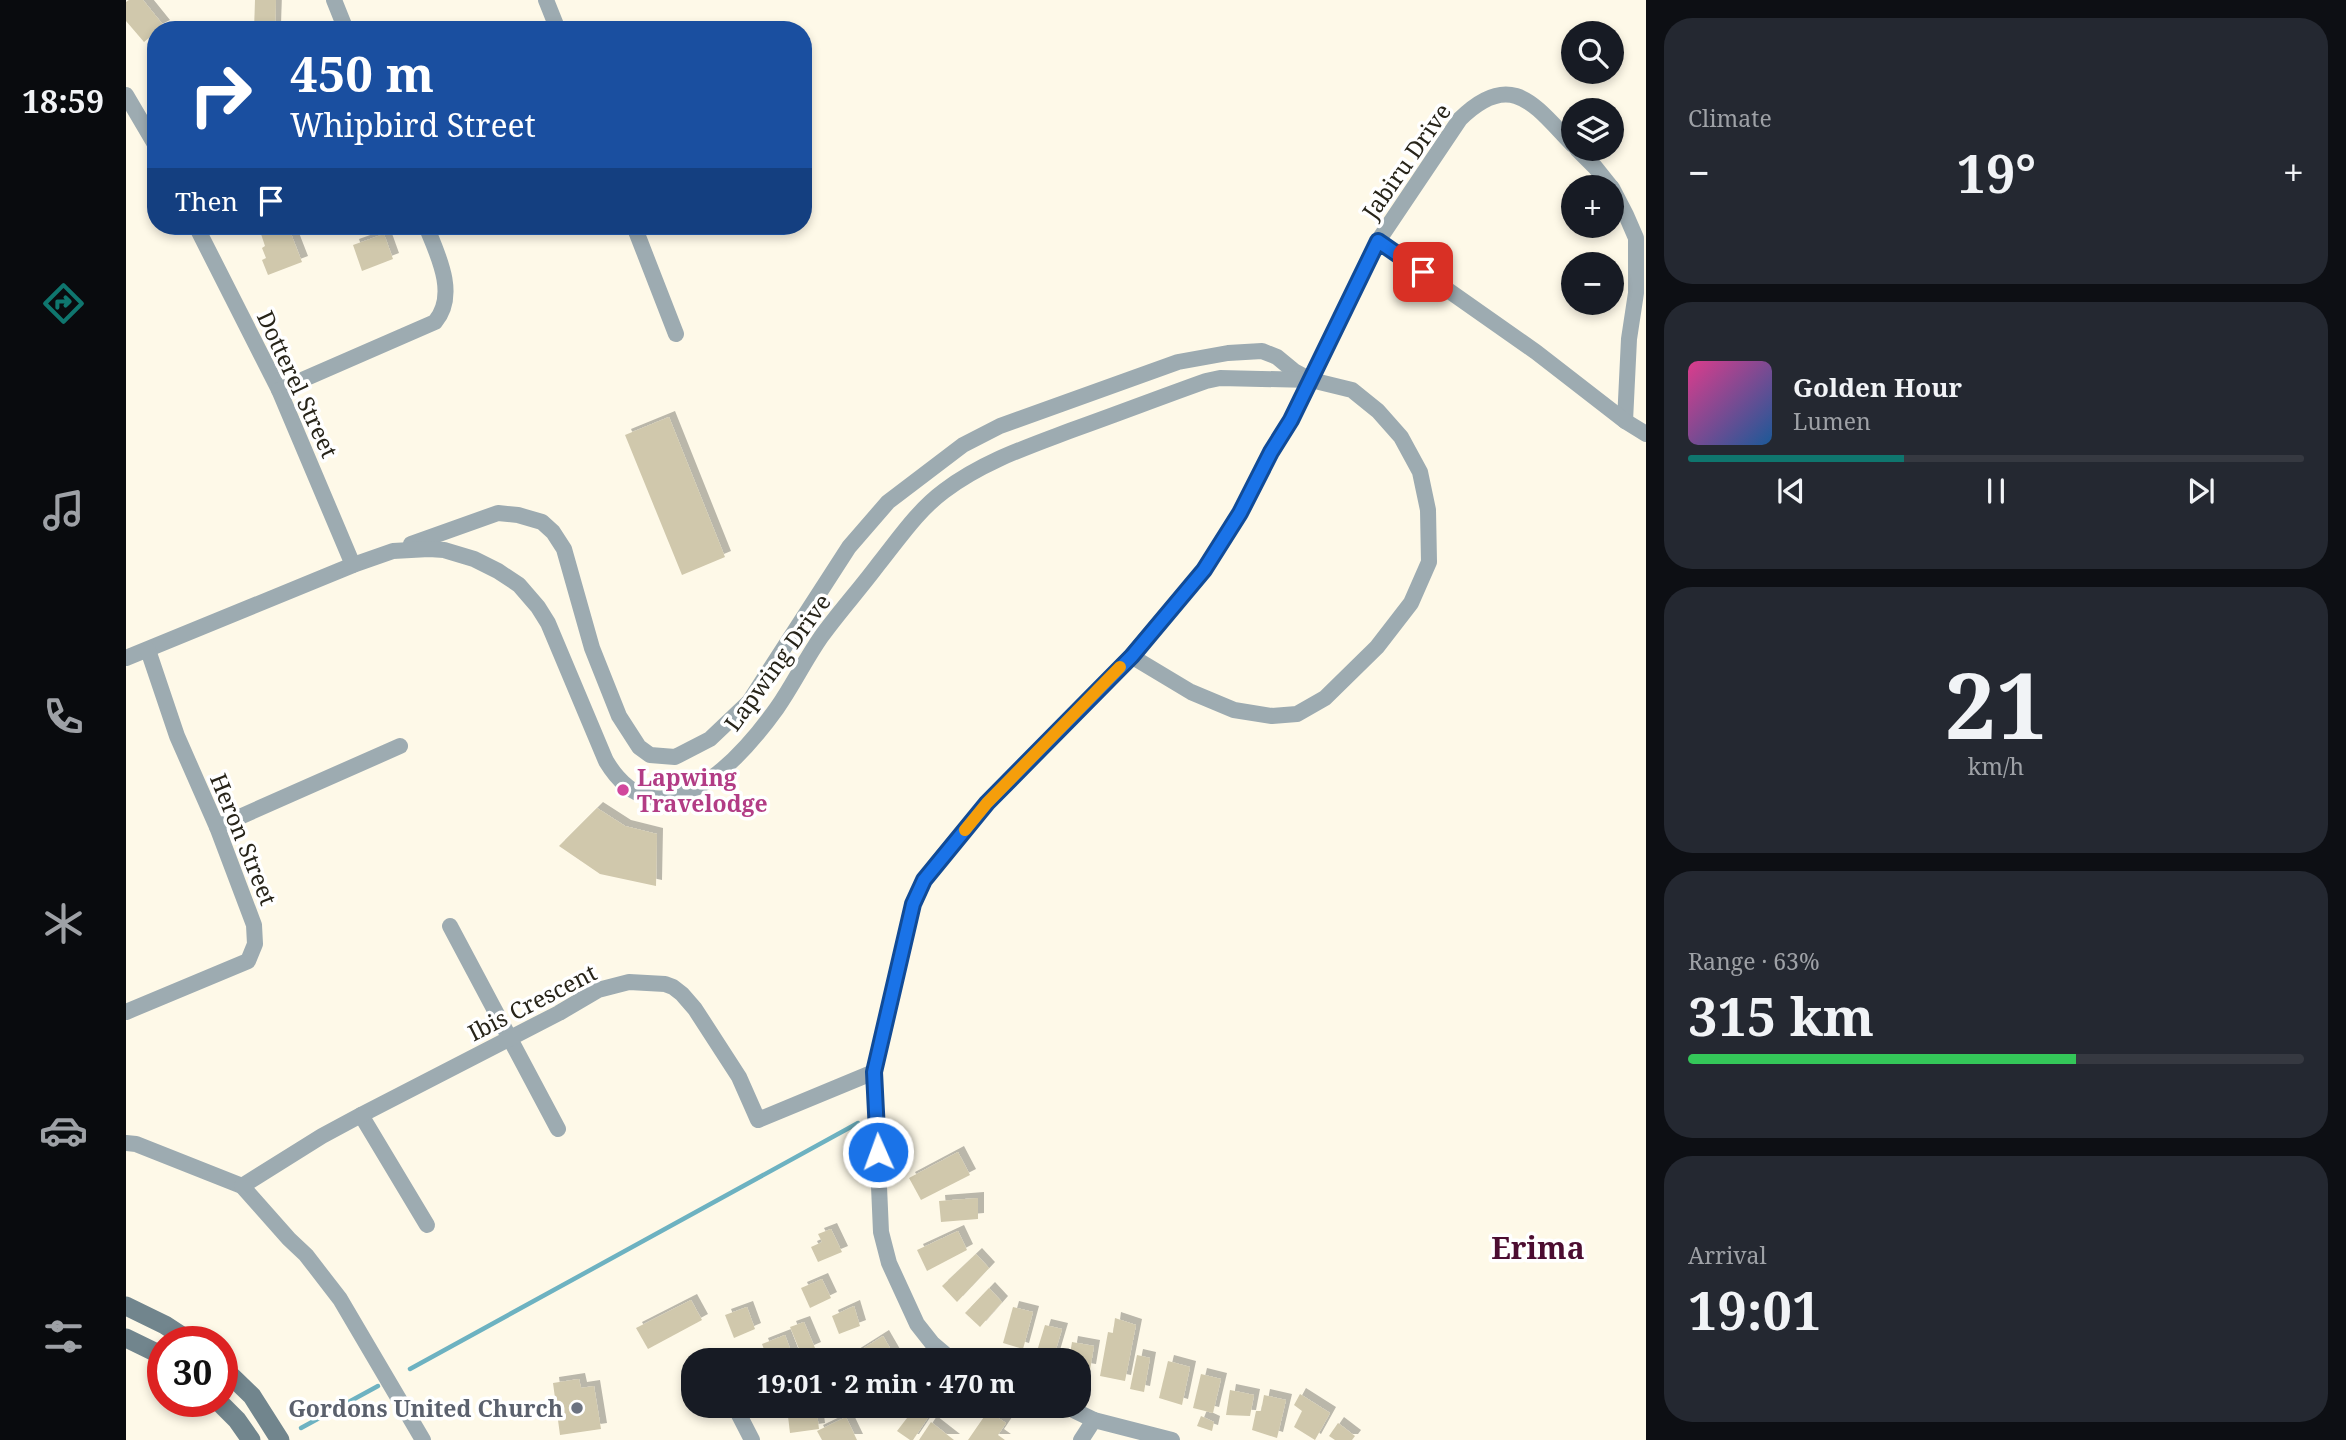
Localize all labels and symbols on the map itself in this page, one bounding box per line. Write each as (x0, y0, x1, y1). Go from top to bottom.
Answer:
street label: Jabiru Drive (1354, 97, 1458, 226)
pin (1393, 242, 1453, 302)
street label: Dotterel Street (250, 305, 346, 463)
street label: Lapwing Drive (716, 587, 838, 737)
place label: Lapwing Travelodge (637, 761, 768, 819)
street label: Heron Street (203, 768, 285, 910)
marker: Lapwing Travelodge (615, 782, 631, 798)
street label: Ibis Crescent (462, 956, 602, 1048)
position arrow (841, 1115, 915, 1189)
district label: Erima (1491, 1227, 1585, 1268)
speed limit sign: 30 (147, 1326, 238, 1417)
place label: Gordons United Church (288, 1392, 563, 1424)
marker: Gordons United Church (569, 1400, 585, 1416)

